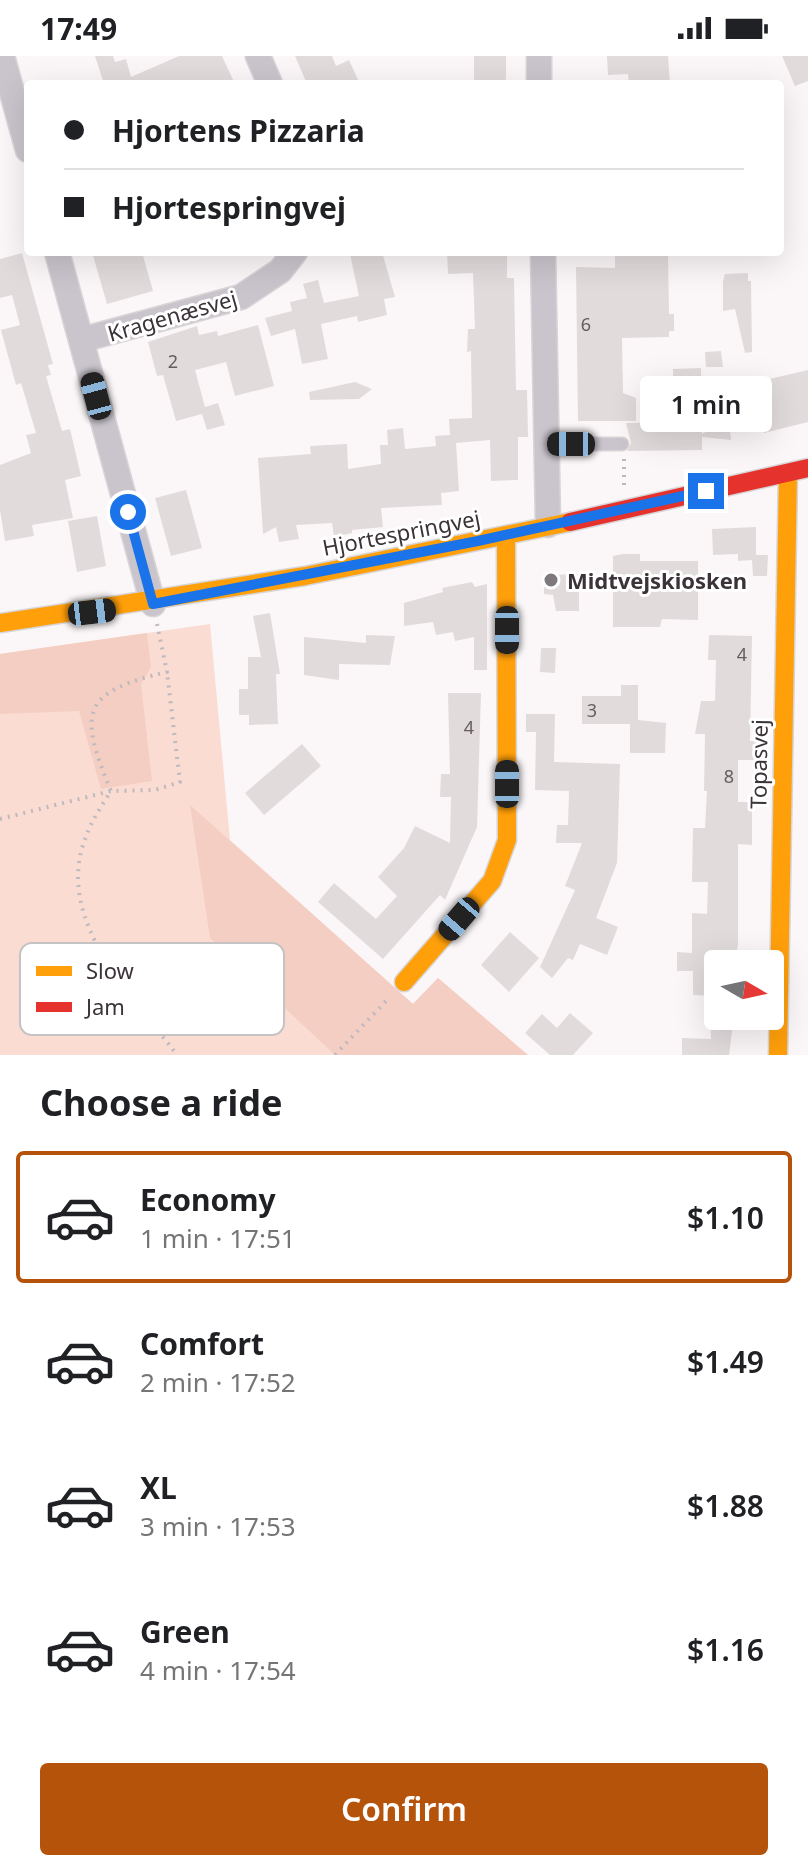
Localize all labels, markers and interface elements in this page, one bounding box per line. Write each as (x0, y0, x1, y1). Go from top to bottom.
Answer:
text: 17:49 (40, 8, 117, 49)
text: Hjortens Pizzaria (112, 110, 365, 151)
text: Hjortespringvej (112, 187, 346, 228)
street label: Kragenæsvej (104, 282, 240, 348)
house number: 6 (581, 312, 591, 336)
house number: 2 (168, 349, 178, 373)
car (78, 370, 114, 422)
callout: 1 min (640, 375, 772, 431)
text: 1 min (671, 386, 741, 422)
car (547, 432, 595, 456)
route end (688, 473, 724, 509)
route start (110, 494, 146, 530)
street label: Hjortespringvej (320, 502, 482, 562)
place label: Midtvejskiosken (567, 565, 747, 595)
marker: Midtvejskiosken (542, 571, 560, 589)
car (67, 597, 117, 627)
car (495, 606, 519, 654)
house number: 4 (737, 642, 747, 666)
house number: 3 (587, 698, 597, 722)
house number: 4 (464, 715, 474, 739)
street label: Topasvej (742, 719, 774, 809)
car (495, 760, 519, 808)
house number: 8 (724, 764, 734, 788)
car (434, 893, 484, 945)
legend (20, 943, 284, 1035)
north arrow (704, 950, 784, 1030)
map controls (704, 950, 784, 1030)
text: Slow (86, 955, 135, 985)
text: Jam (84, 991, 125, 1021)
text: Choose a ride (40, 1078, 282, 1127)
text: Economy (140, 1179, 276, 1220)
icon: car (44, 1181, 116, 1253)
text: $1.10 (687, 1197, 764, 1238)
text: 1 min · 17:51 (140, 1220, 296, 1256)
text: Comfort (140, 1323, 264, 1364)
icon: car (44, 1325, 116, 1397)
text: $1.49 (687, 1341, 764, 1382)
text: 2 min · 17:52 (140, 1364, 296, 1400)
text: XL (140, 1467, 177, 1508)
icon: car (44, 1469, 116, 1541)
text: $1.88 (687, 1485, 764, 1526)
text: 3 min · 17:53 (140, 1508, 296, 1544)
text: Green (140, 1611, 230, 1652)
icon: car (44, 1613, 116, 1685)
text: $1.16 (687, 1629, 764, 1670)
text: 4 min · 17:54 (140, 1652, 296, 1688)
button: Confirm (40, 1763, 768, 1855)

